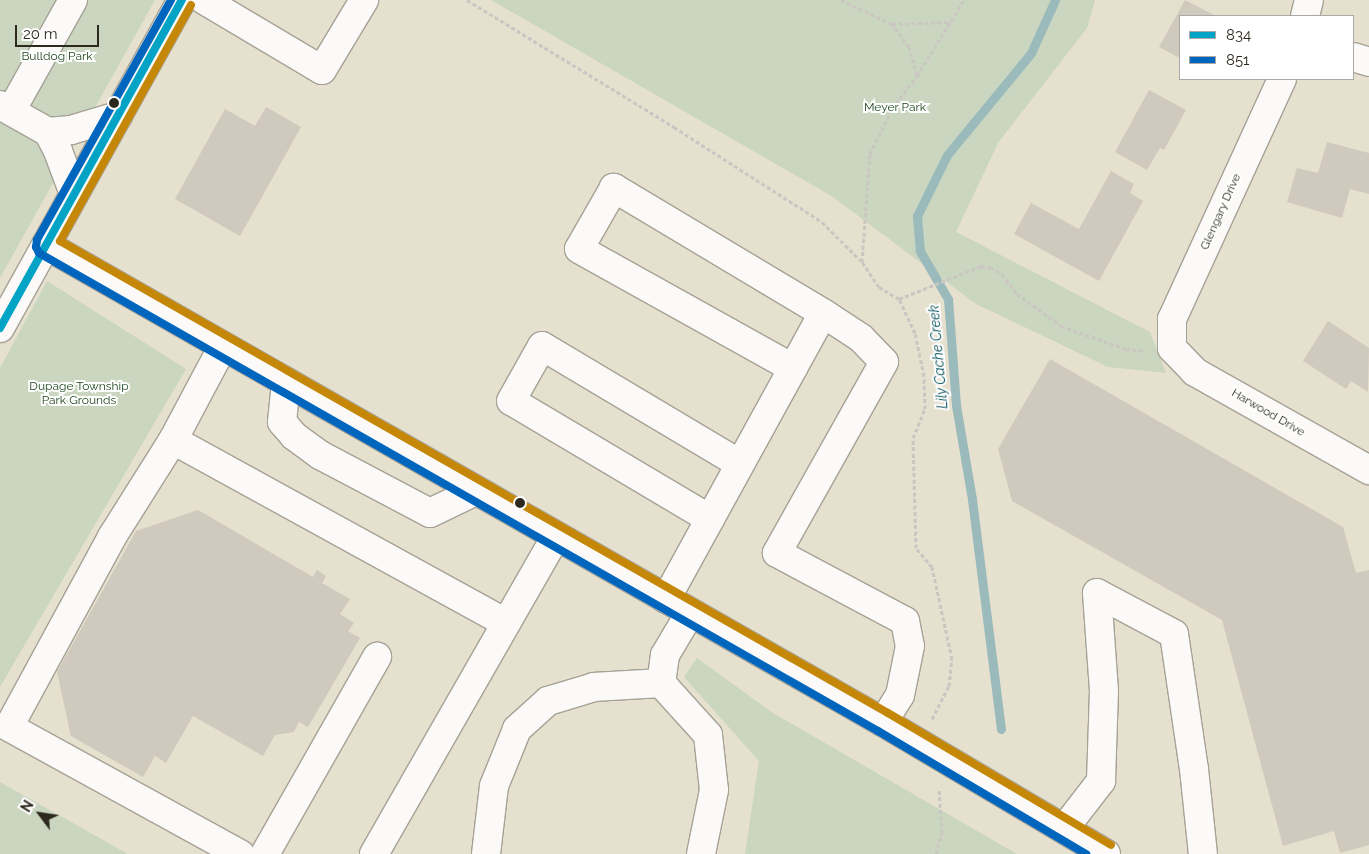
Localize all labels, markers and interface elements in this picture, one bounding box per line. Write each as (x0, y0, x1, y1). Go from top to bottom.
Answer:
scale bar (18, 15, 101, 47)
legend (1179, 15, 1354, 80)
text: 20 m (23, 25, 58, 43)
text: 834 (1226, 26, 1251, 44)
park label: Bulldog Park (21, 50, 93, 64)
text: 851 (1226, 51, 1250, 69)
unlabelled marker (109, 98, 119, 108)
park label: Meyer Park (864, 101, 926, 115)
street label: Glengary Drive (1198, 171, 1244, 253)
water label: Lily Cache Creek (925, 304, 951, 410)
park label: Dupage Township Park Grounds (29, 380, 129, 408)
street label: Harwood Drive (1229, 386, 1307, 440)
unlabelled marker (515, 498, 525, 508)
north arrow (15, 789, 65, 839)
text: N (18, 798, 37, 815)

